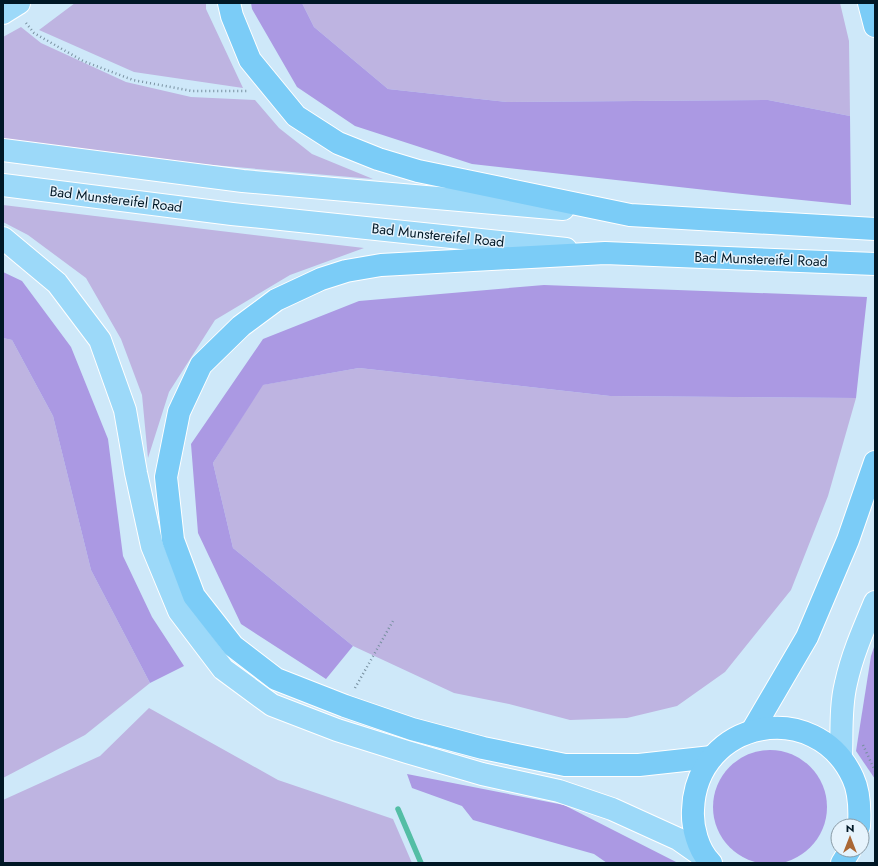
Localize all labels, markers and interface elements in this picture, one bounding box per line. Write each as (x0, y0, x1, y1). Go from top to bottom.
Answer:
street label: Bad Munstereifel Road (49, 181, 183, 217)
street label: Bad Munstereifel Road (371, 218, 505, 252)
street label: Bad Munstereifel Road (694, 247, 828, 271)
north arrow (830, 818, 870, 858)
text: N (846, 820, 854, 836)

